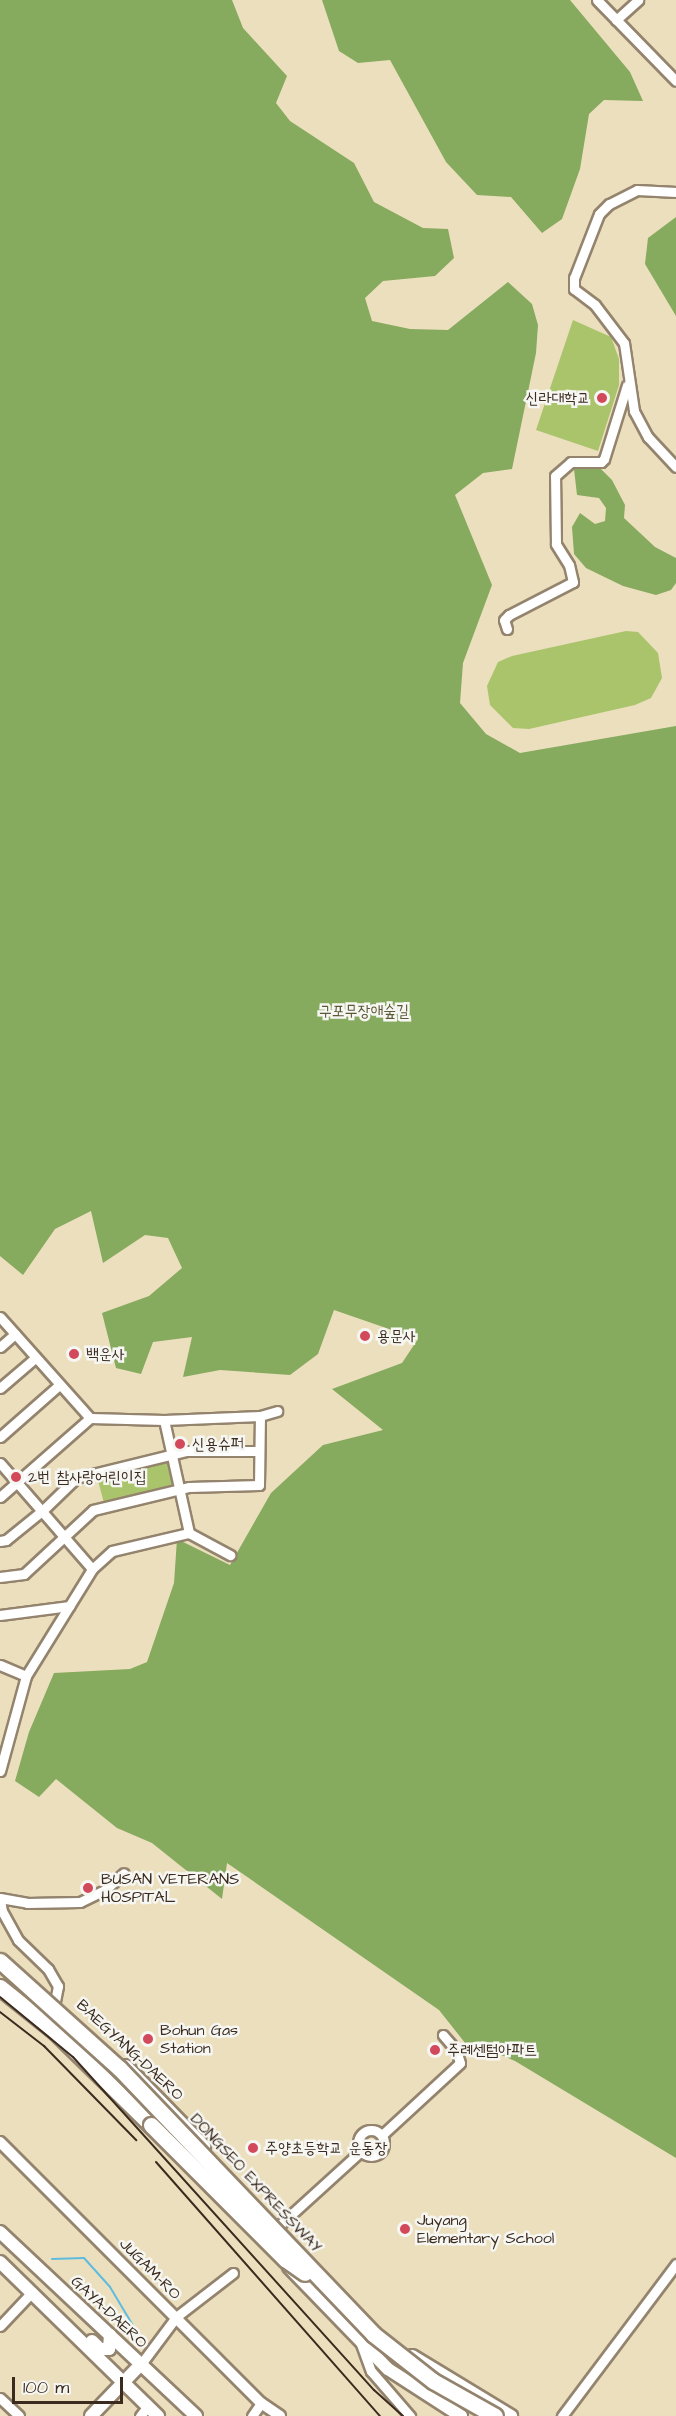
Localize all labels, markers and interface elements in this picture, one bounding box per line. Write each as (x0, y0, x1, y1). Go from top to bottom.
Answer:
place label: 신라대학교 (526, 388, 590, 408)
marker: 신라대학교 (595, 391, 609, 405)
park label: 구포무장애숲길 (319, 1001, 409, 1021)
place label: 용문사 (377, 1326, 416, 1346)
marker: 용문사 (358, 1329, 372, 1343)
place label: 백운사 (86, 1344, 125, 1364)
marker: 백운사 (67, 1347, 81, 1361)
place label: 신용슈퍼 (192, 1434, 243, 1454)
marker: 신용슈퍼 (173, 1437, 187, 1451)
place label: 2번 참사랑어린이집 (28, 1467, 147, 1487)
marker: 2번 참사랑어린이집 (9, 1470, 23, 1484)
place label: BUSAN VETERANS HOSPITAL (101, 1869, 239, 1907)
marker: BUSAN VETERANS HOSPITAL (79, 1879, 97, 1897)
street label: BAEGYANG-DAERO (73, 1995, 187, 2105)
place label: Bohun Gas Station (160, 2020, 238, 2058)
marker: Bohun Gas Station (141, 2032, 155, 2046)
place label: 주례센텀아파트 (447, 2040, 537, 2060)
marker: 주례센텀아파트 (428, 2043, 442, 2057)
street label: DONGSEO EXPRESSWAY (186, 2109, 326, 2257)
place label: 주양초등학교 운동장 (265, 2138, 387, 2158)
marker: 주양초등학교 운동장 (246, 2141, 260, 2155)
place label: Juyang Elementary School (417, 2210, 554, 2248)
marker: Juyang Elementary School (398, 2222, 412, 2236)
street label: JUGAM-RO (115, 2234, 185, 2304)
street label: GAYA-DAERO (67, 2272, 151, 2352)
scale bar (15, 2365, 126, 2403)
text: 100 m (23, 2375, 69, 2400)

